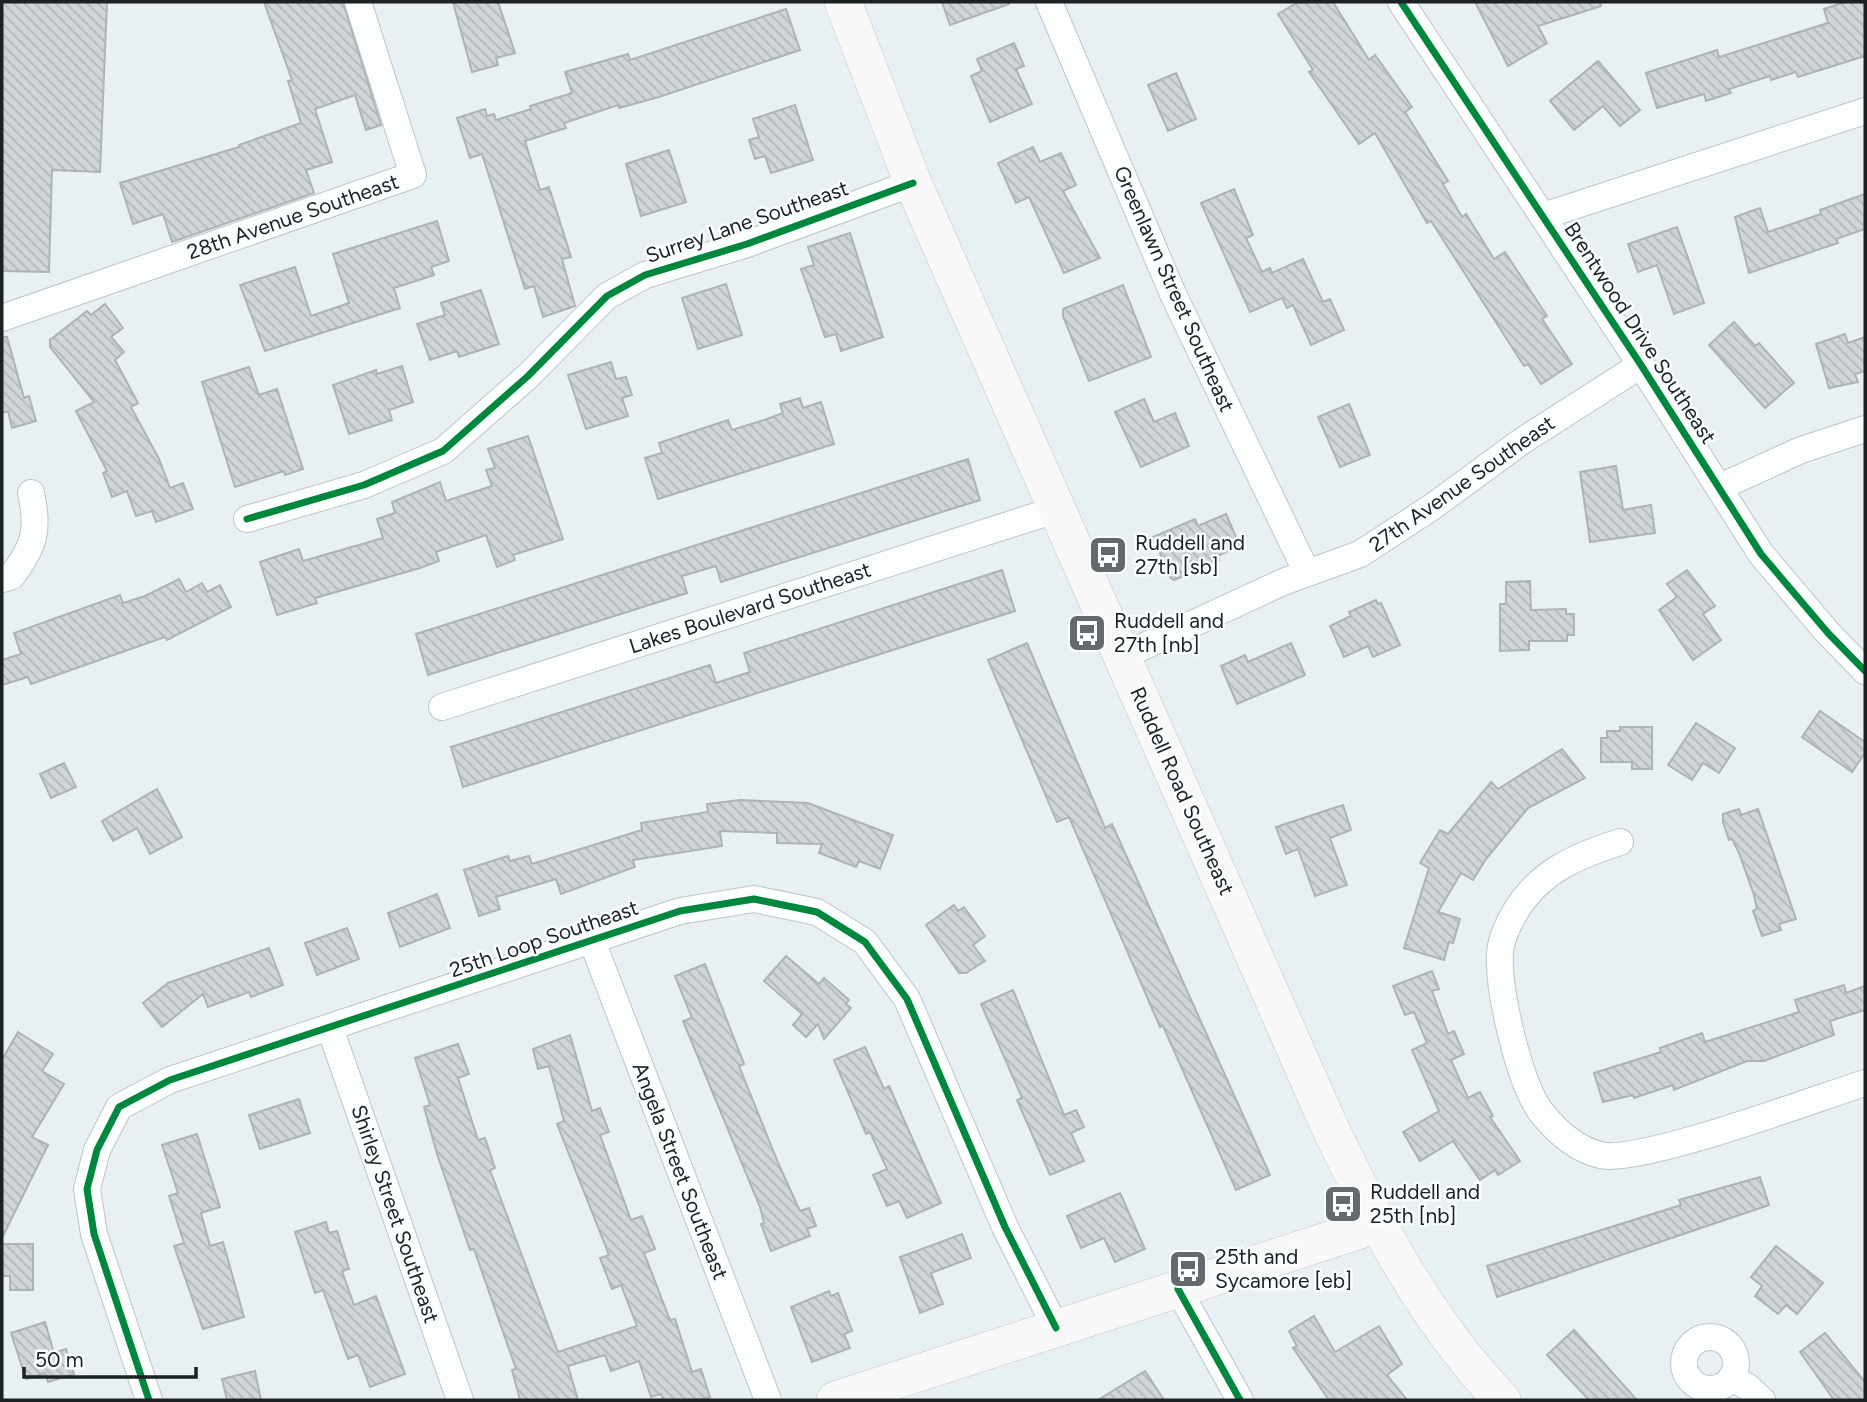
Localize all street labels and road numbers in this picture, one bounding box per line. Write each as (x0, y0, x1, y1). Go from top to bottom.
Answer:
street label: Greenlawn Street Southeast (1109, 162, 1240, 416)
street label: 28th Avenue Southeast (184, 169, 402, 264)
street label: Surrey Lane Southeast (642, 175, 851, 268)
street label: Brentwood Drive Southeast (1559, 217, 1722, 448)
street label: 27th Avenue Southeast (1364, 410, 1559, 557)
street label: Lakes Boulevard Southeast (626, 557, 874, 658)
street label: Ruddell Road Southeast (1125, 683, 1240, 899)
street label: 25th Loop Southeast (446, 894, 642, 983)
street label: Angela Street Southeast (627, 1059, 733, 1283)
street label: Shirley Street Southeast (346, 1102, 445, 1326)

